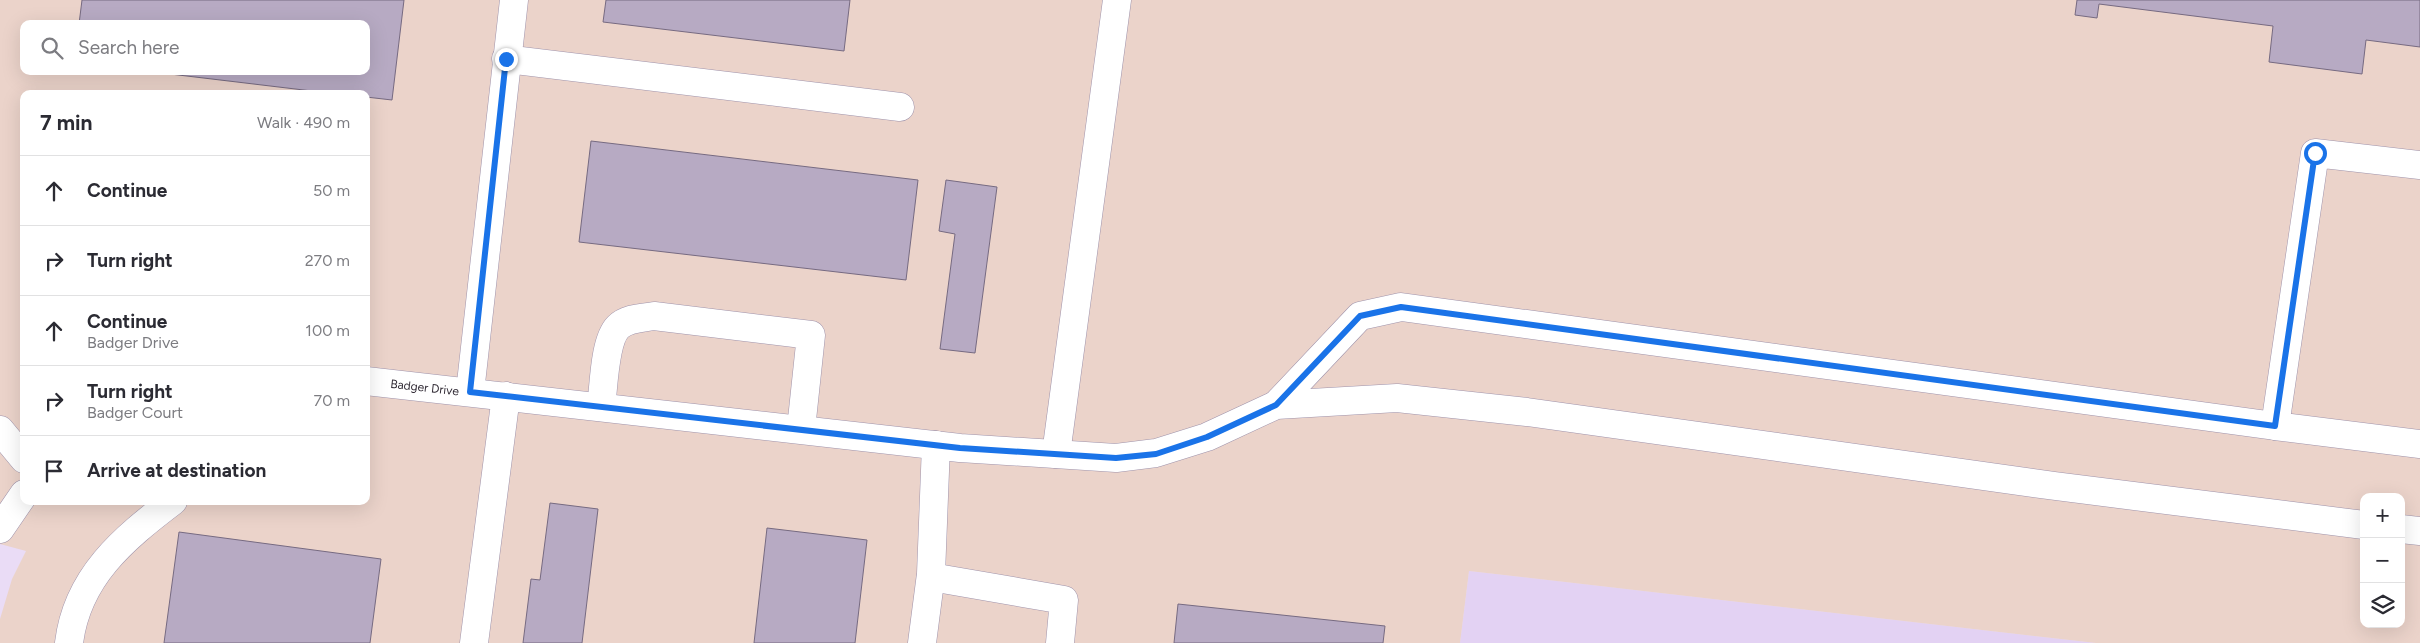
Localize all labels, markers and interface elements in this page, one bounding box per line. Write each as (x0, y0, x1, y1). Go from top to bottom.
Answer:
search box (20, 20, 370, 75)
icon: search (38, 34, 66, 62)
text: Search here (78, 36, 180, 59)
route end (495, 48, 518, 71)
text: 7 min (40, 110, 92, 135)
text: Walk · 490 m (257, 113, 350, 132)
route start (2304, 142, 2327, 165)
icon: ahead (40, 177, 68, 205)
text: Continue (87, 179, 167, 202)
text: 50 m (313, 181, 350, 200)
icon: right (40, 247, 68, 275)
text: Turn right (87, 249, 173, 272)
text: 270 m (305, 251, 350, 270)
text: Continue (87, 310, 167, 333)
icon: ahead (40, 317, 68, 345)
text: 100 m (305, 321, 350, 340)
text: Badger Drive (87, 333, 179, 352)
street label: Badger Drive (390, 377, 460, 398)
text: Turn right (87, 380, 173, 403)
icon: right (40, 387, 68, 415)
text: 70 m (314, 391, 350, 410)
text: Badger Court (87, 403, 183, 422)
icon: arrive (40, 457, 68, 485)
text: Arrive at destination (87, 459, 266, 482)
map controls (2360, 493, 2405, 628)
button: + (2360, 493, 2405, 538)
button: − (2360, 538, 2405, 583)
button: layers (2360, 583, 2405, 628)

